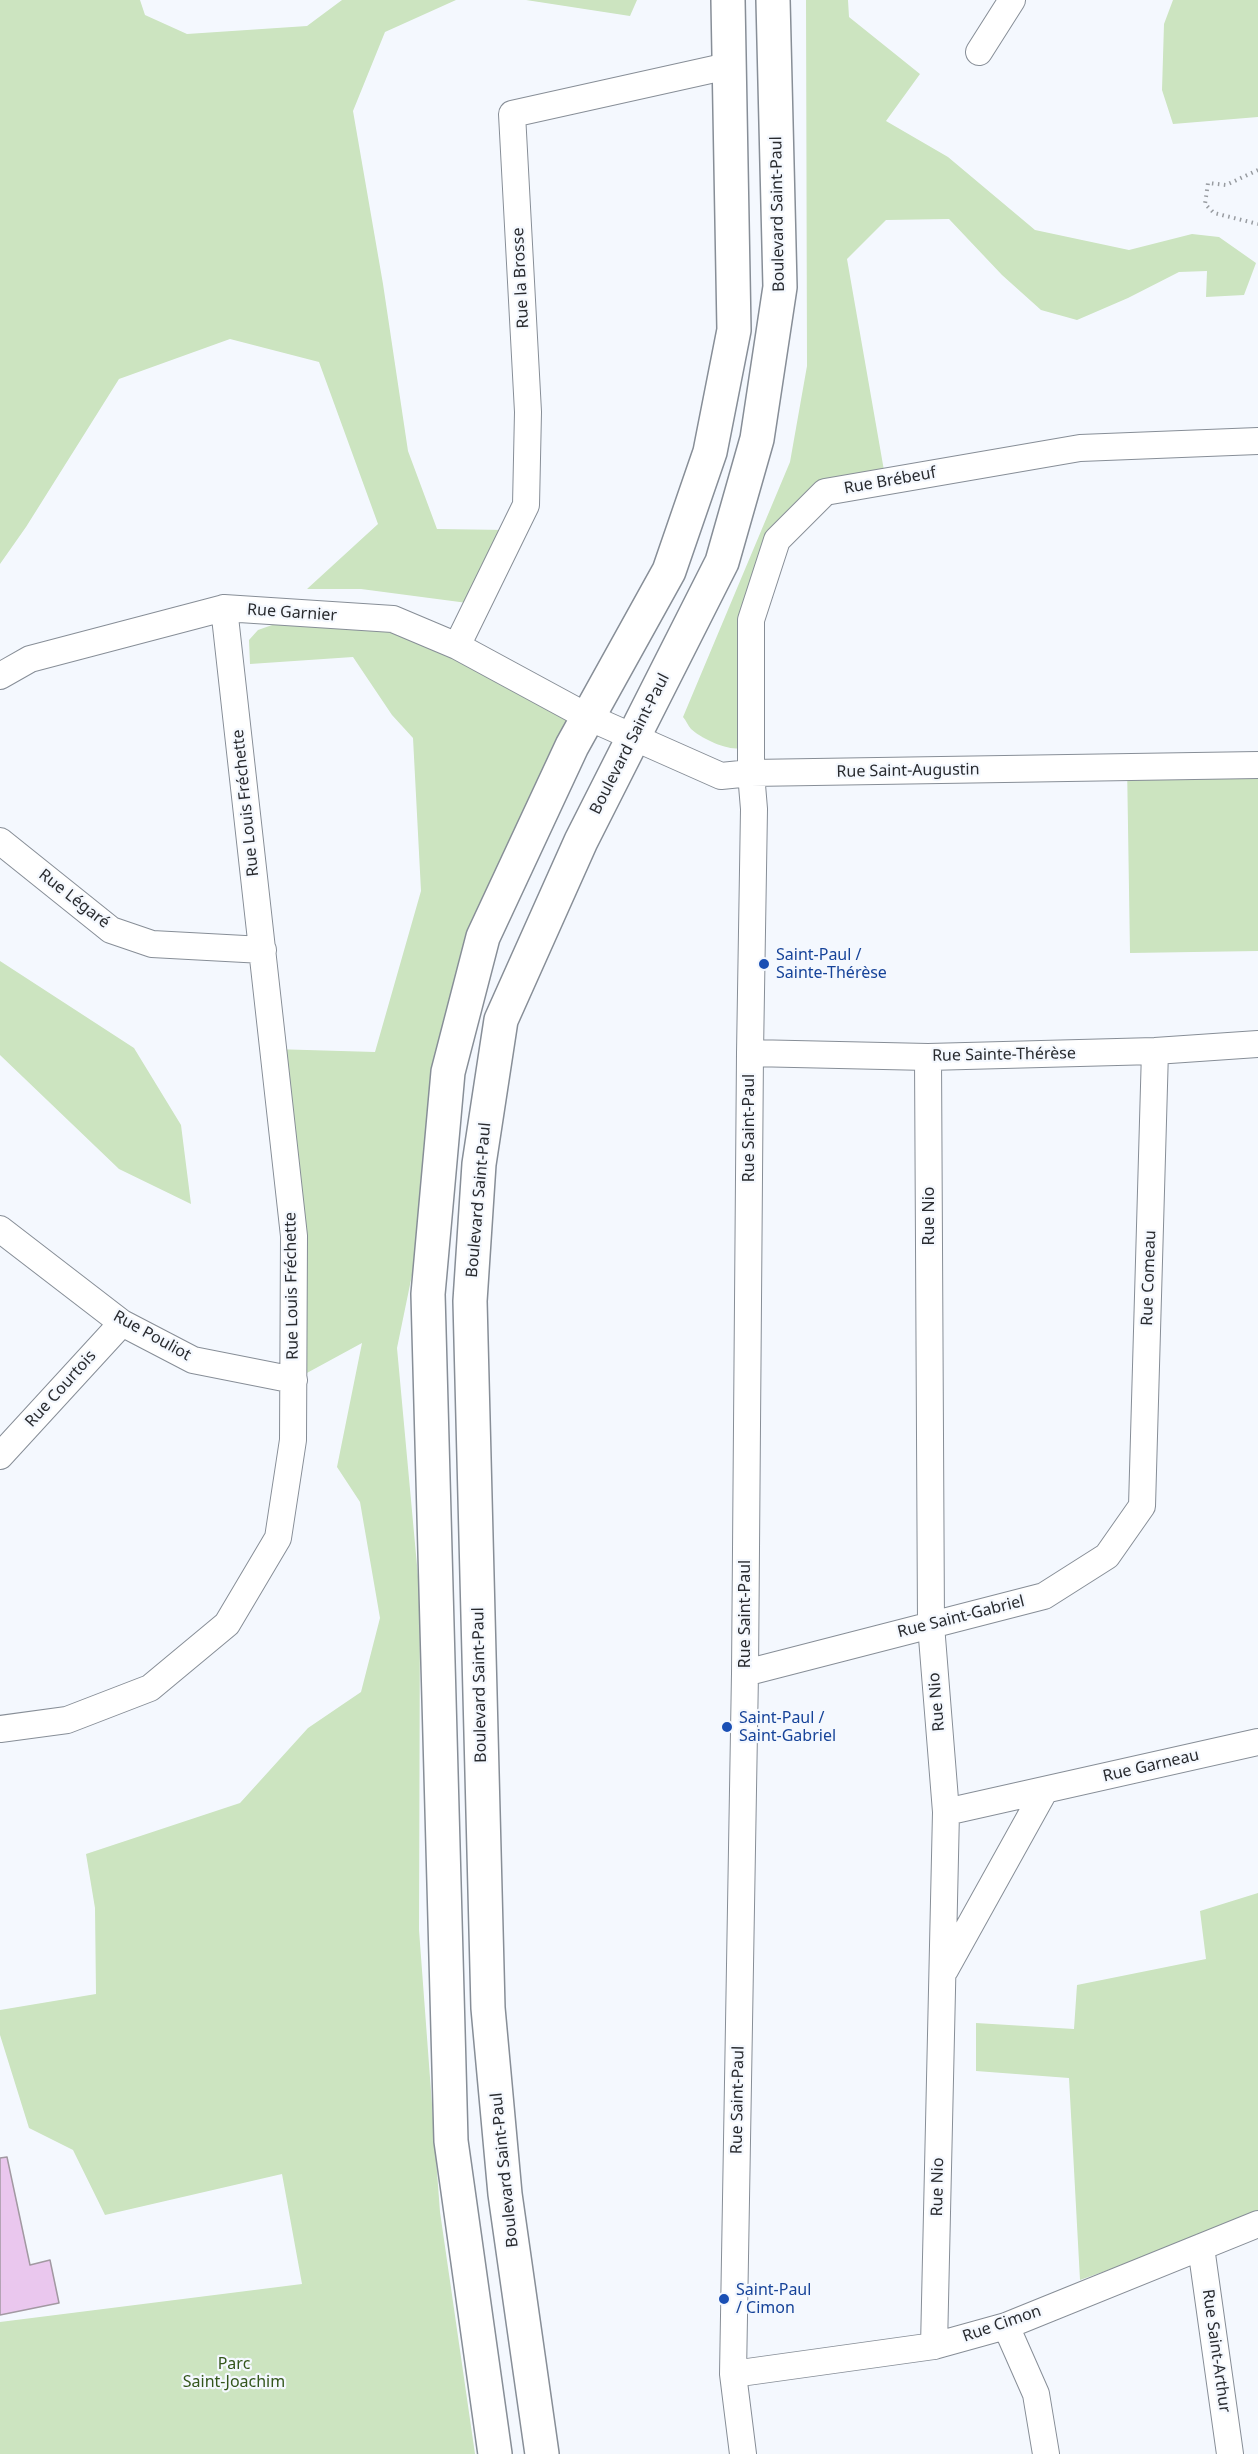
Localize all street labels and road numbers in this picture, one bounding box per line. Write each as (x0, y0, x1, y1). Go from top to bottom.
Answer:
street label: Boulevard Saint-Paul (767, 136, 789, 292)
street label: Rue la Brosse (509, 227, 533, 329)
street label: Rue Brébeuf (843, 463, 937, 499)
street label: Rue Garnier (246, 600, 338, 626)
street label: Boulevard Saint-Paul (586, 670, 674, 818)
street label: Rue Louis Fréchette (229, 729, 263, 877)
street label: Rue Saint-Augustin (836, 760, 980, 782)
street label: Rue Légaré (35, 865, 113, 933)
street label: Rue Sainte-Thérèse (932, 1044, 1076, 1066)
street label: Rue Saint-Paul (739, 1074, 759, 1182)
street label: Boulevard Saint-Paul (463, 1122, 495, 1278)
street label: Rue Nio (919, 1187, 939, 1245)
street label: Rue Louis Fréchette (281, 1212, 303, 1360)
street label: Rue Comeau (1138, 1230, 1160, 1326)
street label: Rue Pouliot (110, 1307, 194, 1365)
street label: Rue Courtois (22, 1347, 100, 1431)
street label: Rue Saint-Paul (735, 1560, 755, 1668)
street label: Rue Saint-Gabriel (896, 1592, 1026, 1642)
street label: Boulevard Saint-Paul (469, 1607, 491, 1763)
street label: Rue Nio (925, 1672, 949, 1732)
street label: Rue Garneau (1101, 1746, 1201, 1786)
street label: Rue Saint-Paul (727, 2046, 749, 2154)
street label: Boulevard Saint-Paul (487, 2092, 523, 2248)
street label: Rue Nio (928, 2157, 948, 2217)
street label: Rue Saint-Arthur (1198, 2288, 1234, 2414)
street label: Rue Cimon (960, 2302, 1044, 2346)

